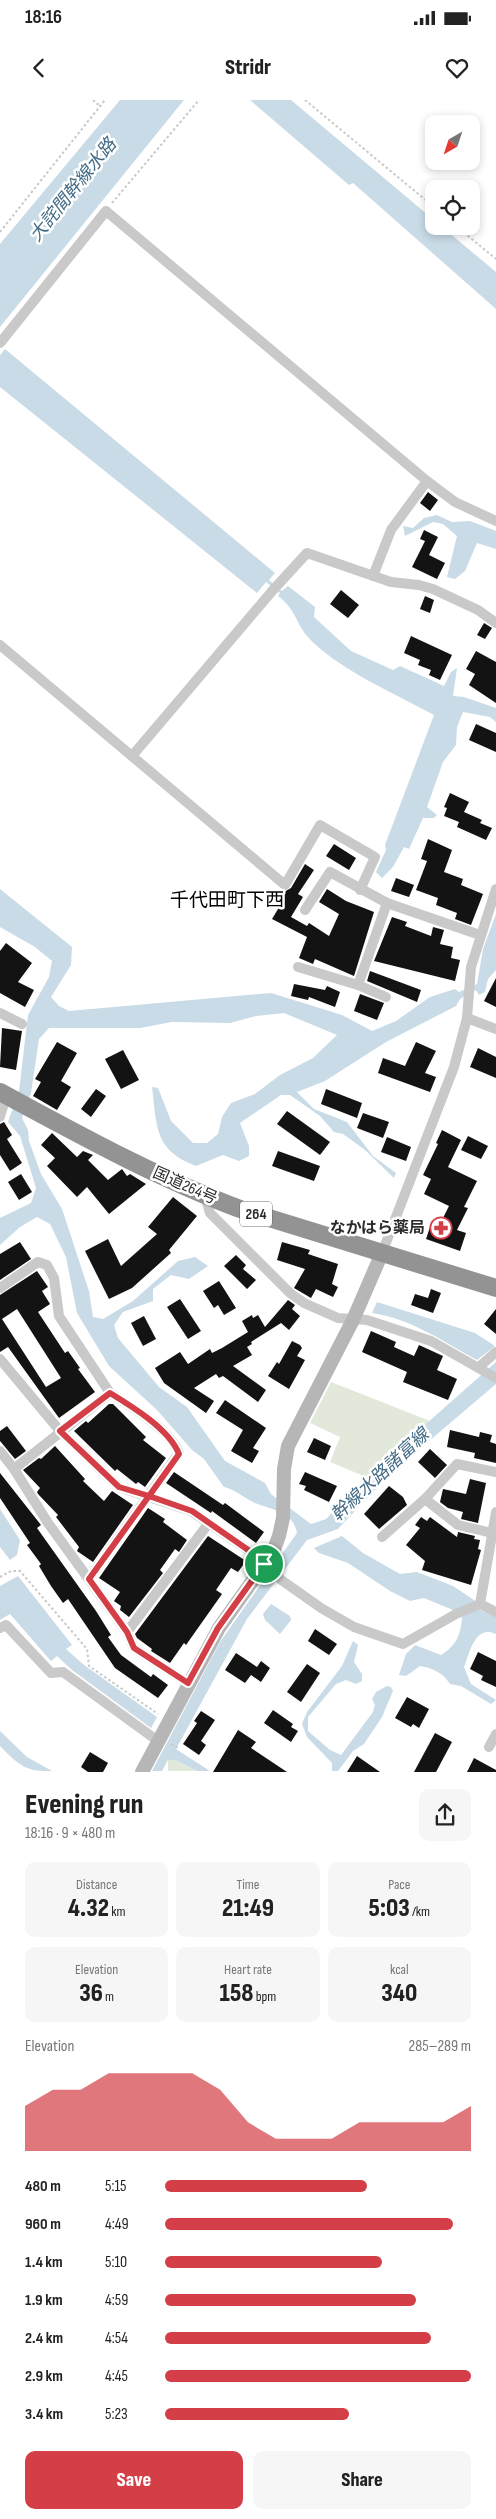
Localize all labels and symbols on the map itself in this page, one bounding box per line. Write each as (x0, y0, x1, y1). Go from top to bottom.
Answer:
north arrow (425, 115, 480, 170)
water label: 大詫間幹線水路 (25, 133, 122, 246)
district label: 千代田町下西 (170, 889, 284, 912)
street label: 国道264号 (150, 1163, 220, 1209)
road number: 264 (240, 1202, 272, 1226)
pharmacy icon: なかはら薬局 (429, 1216, 453, 1240)
place label: なかはら薬局 (330, 1219, 425, 1238)
water label: 幹線水路諸富線 (327, 1423, 435, 1526)
pin (243, 1543, 285, 1585)

